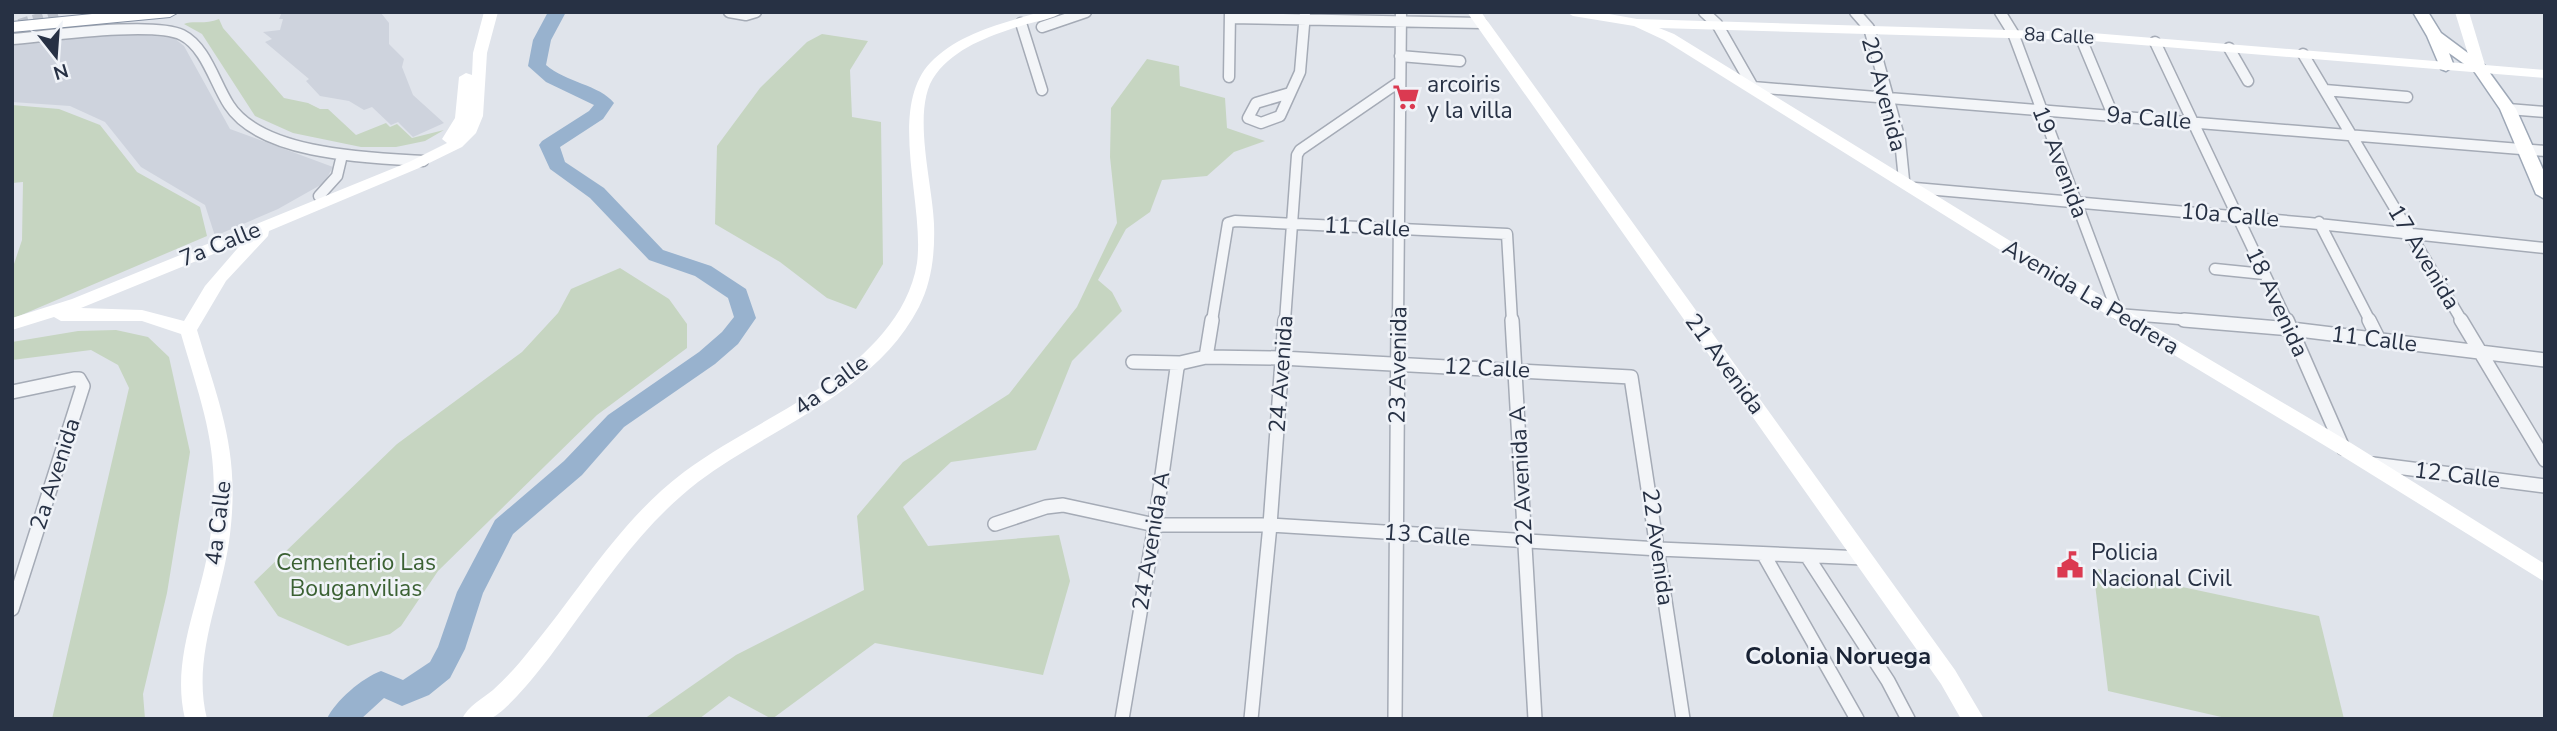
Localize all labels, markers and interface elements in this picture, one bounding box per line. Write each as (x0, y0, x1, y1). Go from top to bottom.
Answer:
north arrow (21, 21, 91, 91)
street label: 8a Calle (2023, 21, 2095, 51)
street label: 20 Avenida (1854, 33, 1914, 155)
text: N (50, 57, 71, 86)
place label: arcoiris y la villa (1427, 69, 1513, 126)
supermarket icon: arcoiris y la villa (1391, 82, 1421, 112)
street label: 9a Calle (2105, 99, 2193, 137)
street label: 19 Avenida (2024, 102, 2096, 222)
street label: 10a Calle (2179, 195, 2281, 235)
street label: 17 Avenida (2380, 199, 2468, 315)
street label: 11 Calle (1323, 209, 1411, 245)
street label: 7a Calle (175, 214, 265, 274)
street label: Avenida La Pedrera (1997, 232, 2185, 362)
street label: 18 Avenida (2238, 242, 2316, 362)
street label: 23 Avenida (1381, 306, 1415, 424)
street label: 21 Avenida (1678, 307, 1772, 421)
street label: 24 Avenida (1261, 314, 1301, 434)
street label: 11 Calle (2329, 318, 2419, 360)
street label: 4a Calle (788, 347, 874, 423)
street label: 12 Calle (1443, 350, 1531, 386)
street label: 22 Avenida A (1502, 405, 1540, 547)
street label: 2a Avenida (22, 414, 88, 534)
street label: 12 Calle (2412, 454, 2502, 496)
street label: 24 Avenida A (1125, 469, 1177, 613)
street label: 4a Calle (197, 479, 239, 567)
street label: 22 Avenida (1634, 487, 1682, 607)
street label: 13 Calle (1383, 517, 1471, 553)
place label: Policia Nacional Civil (2091, 537, 2232, 594)
park label: Cementerio Las Bouganvilias (276, 547, 436, 604)
public building icon: Policia Nacional Civil (2055, 550, 2085, 580)
district label: Colonia Noruega (1745, 640, 1931, 672)

